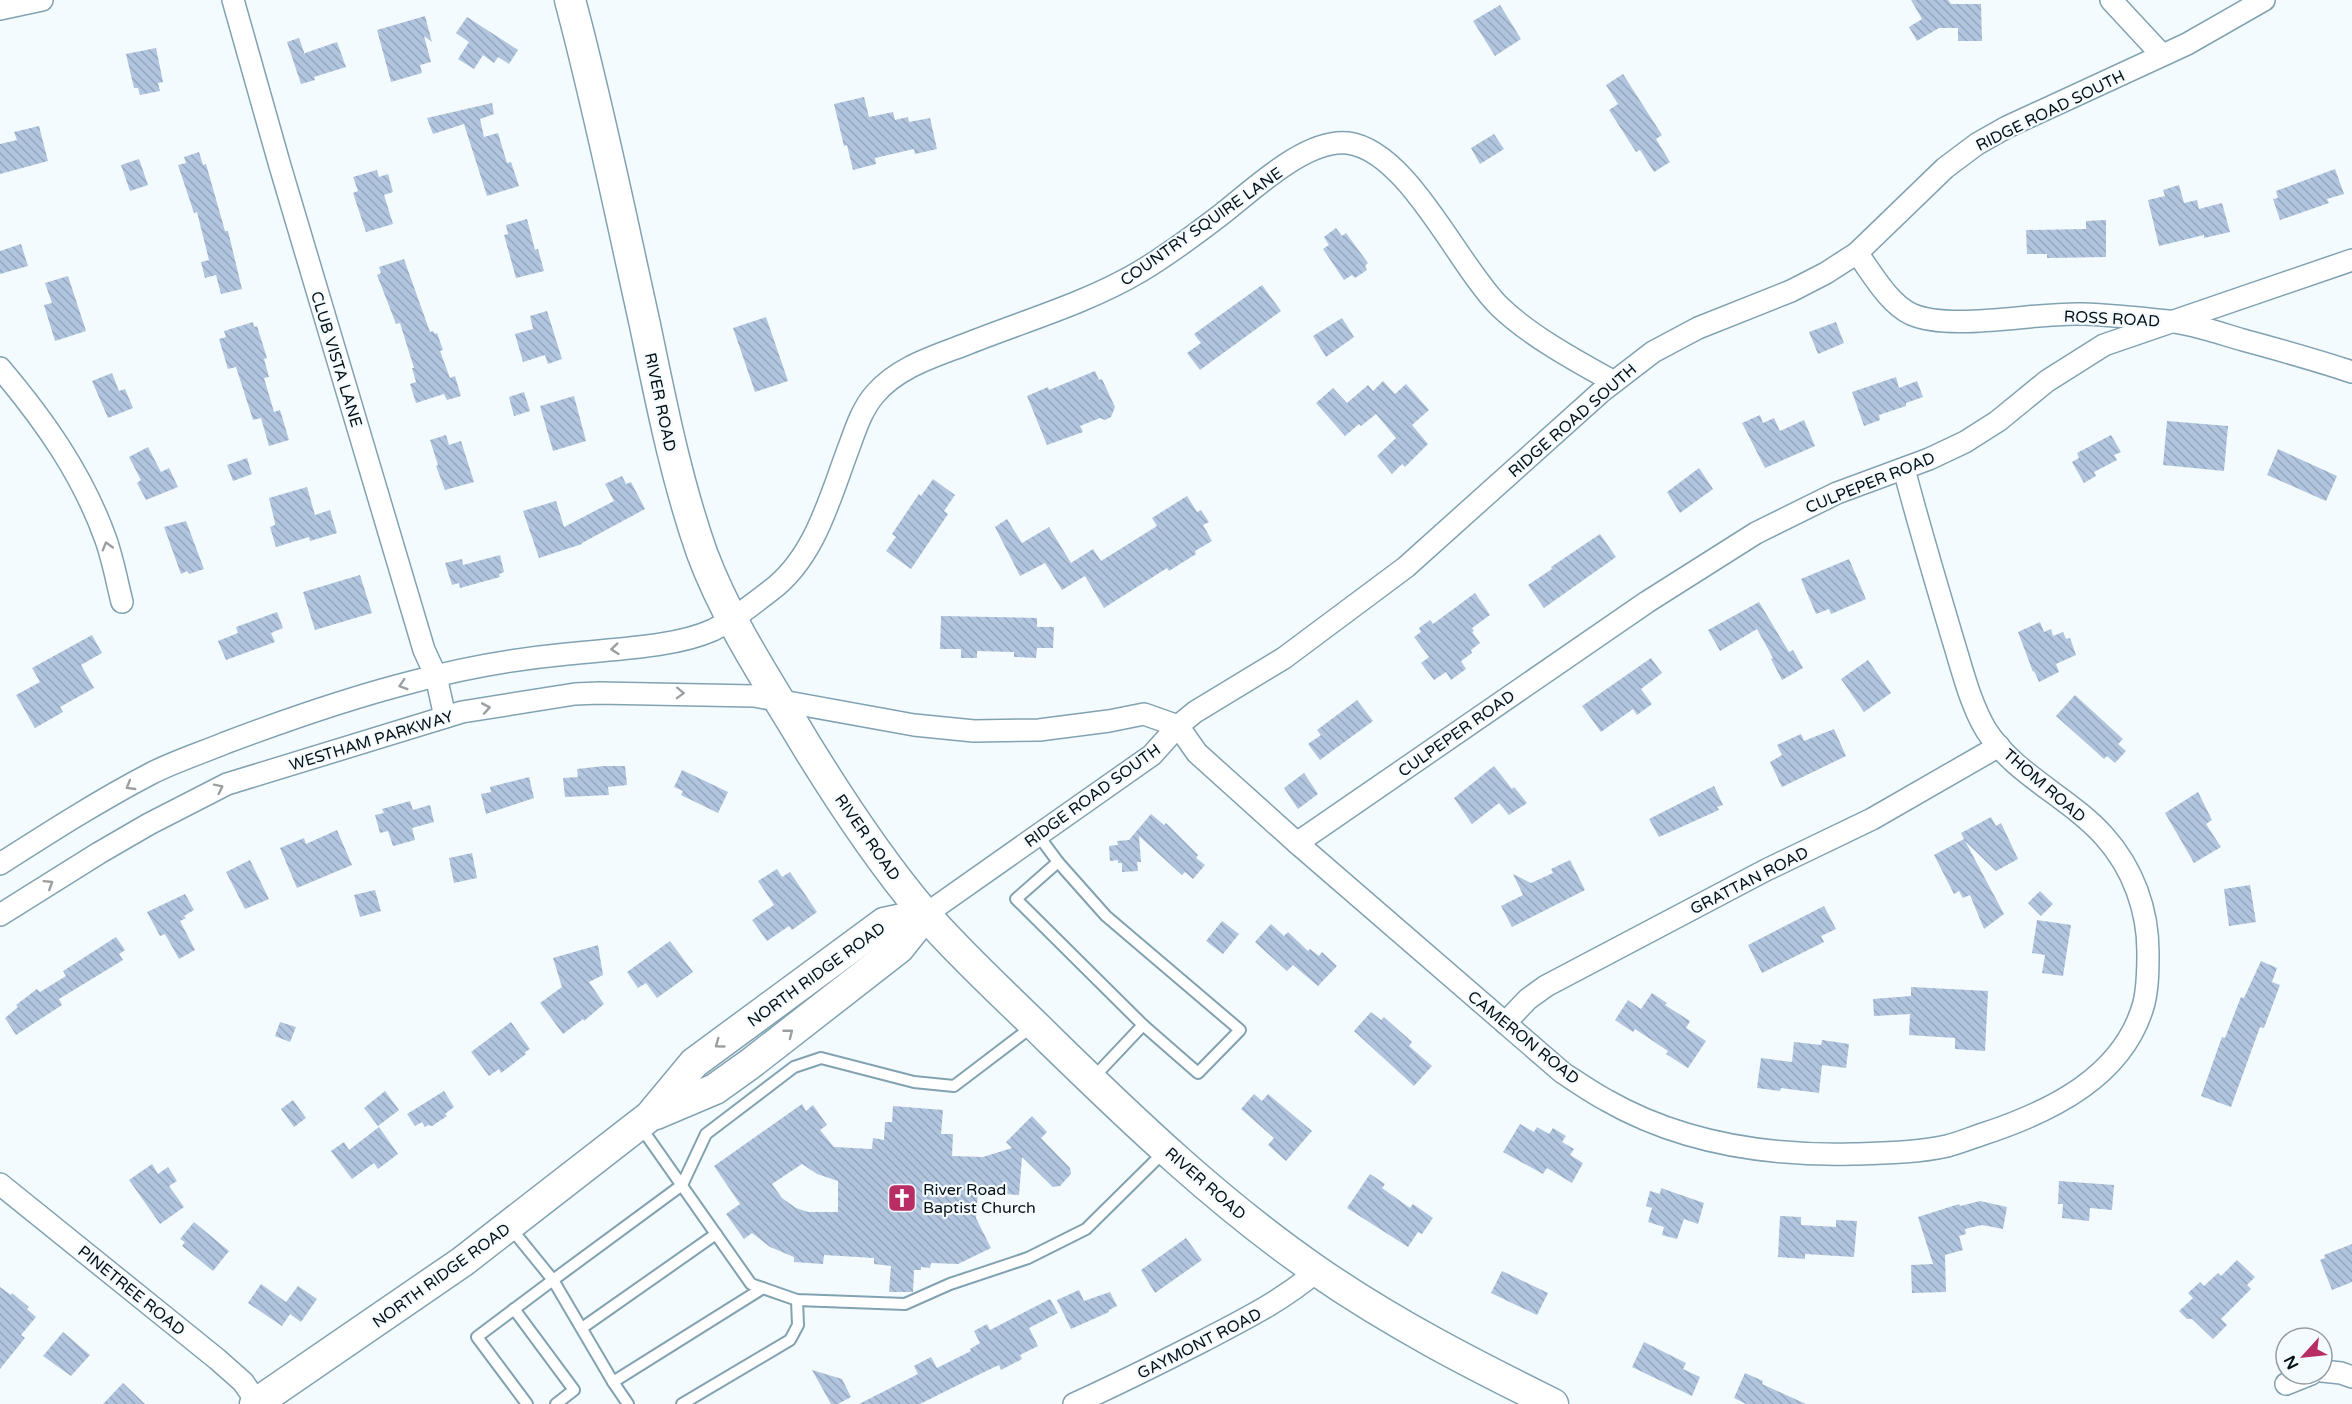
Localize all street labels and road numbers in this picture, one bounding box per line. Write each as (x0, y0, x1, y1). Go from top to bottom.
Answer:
street label: RIDGE ROAD SOUTH (1973, 66, 2128, 156)
street label: COUNTRY SQUIRE LANE (1117, 163, 1287, 290)
street label: CLUB VISTA LANE (306, 289, 366, 430)
street label: ROSS ROAD (2063, 306, 2161, 332)
street label: RIVER ROAD (640, 351, 680, 454)
street label: RIDGE ROAD SOUTH (1504, 360, 1641, 482)
street label: CULPEPER ROAD (1803, 448, 1938, 518)
street label: CULPEPER ROAD (1394, 686, 1519, 782)
street label: WESTHAM PARKWAY (287, 706, 456, 775)
street label: RIDGE ROAD SOUTH (1021, 740, 1165, 852)
street label: THOM ROAD (1999, 745, 2090, 827)
street label: RIVER ROAD (830, 791, 904, 885)
street label: GRATTAN ROAD (1687, 842, 1812, 919)
street label: NORTH RIDGE ROAD (744, 918, 890, 1032)
street label: CAMERON ROAD (1463, 987, 1583, 1089)
street label: RIVER ROAD (1161, 1143, 1250, 1224)
street label: NORTH RIDGE ROAD (369, 1219, 515, 1333)
street label: PINETREE ROAD (74, 1241, 189, 1340)
street label: GAYMONT ROAD (1134, 1304, 1265, 1384)

